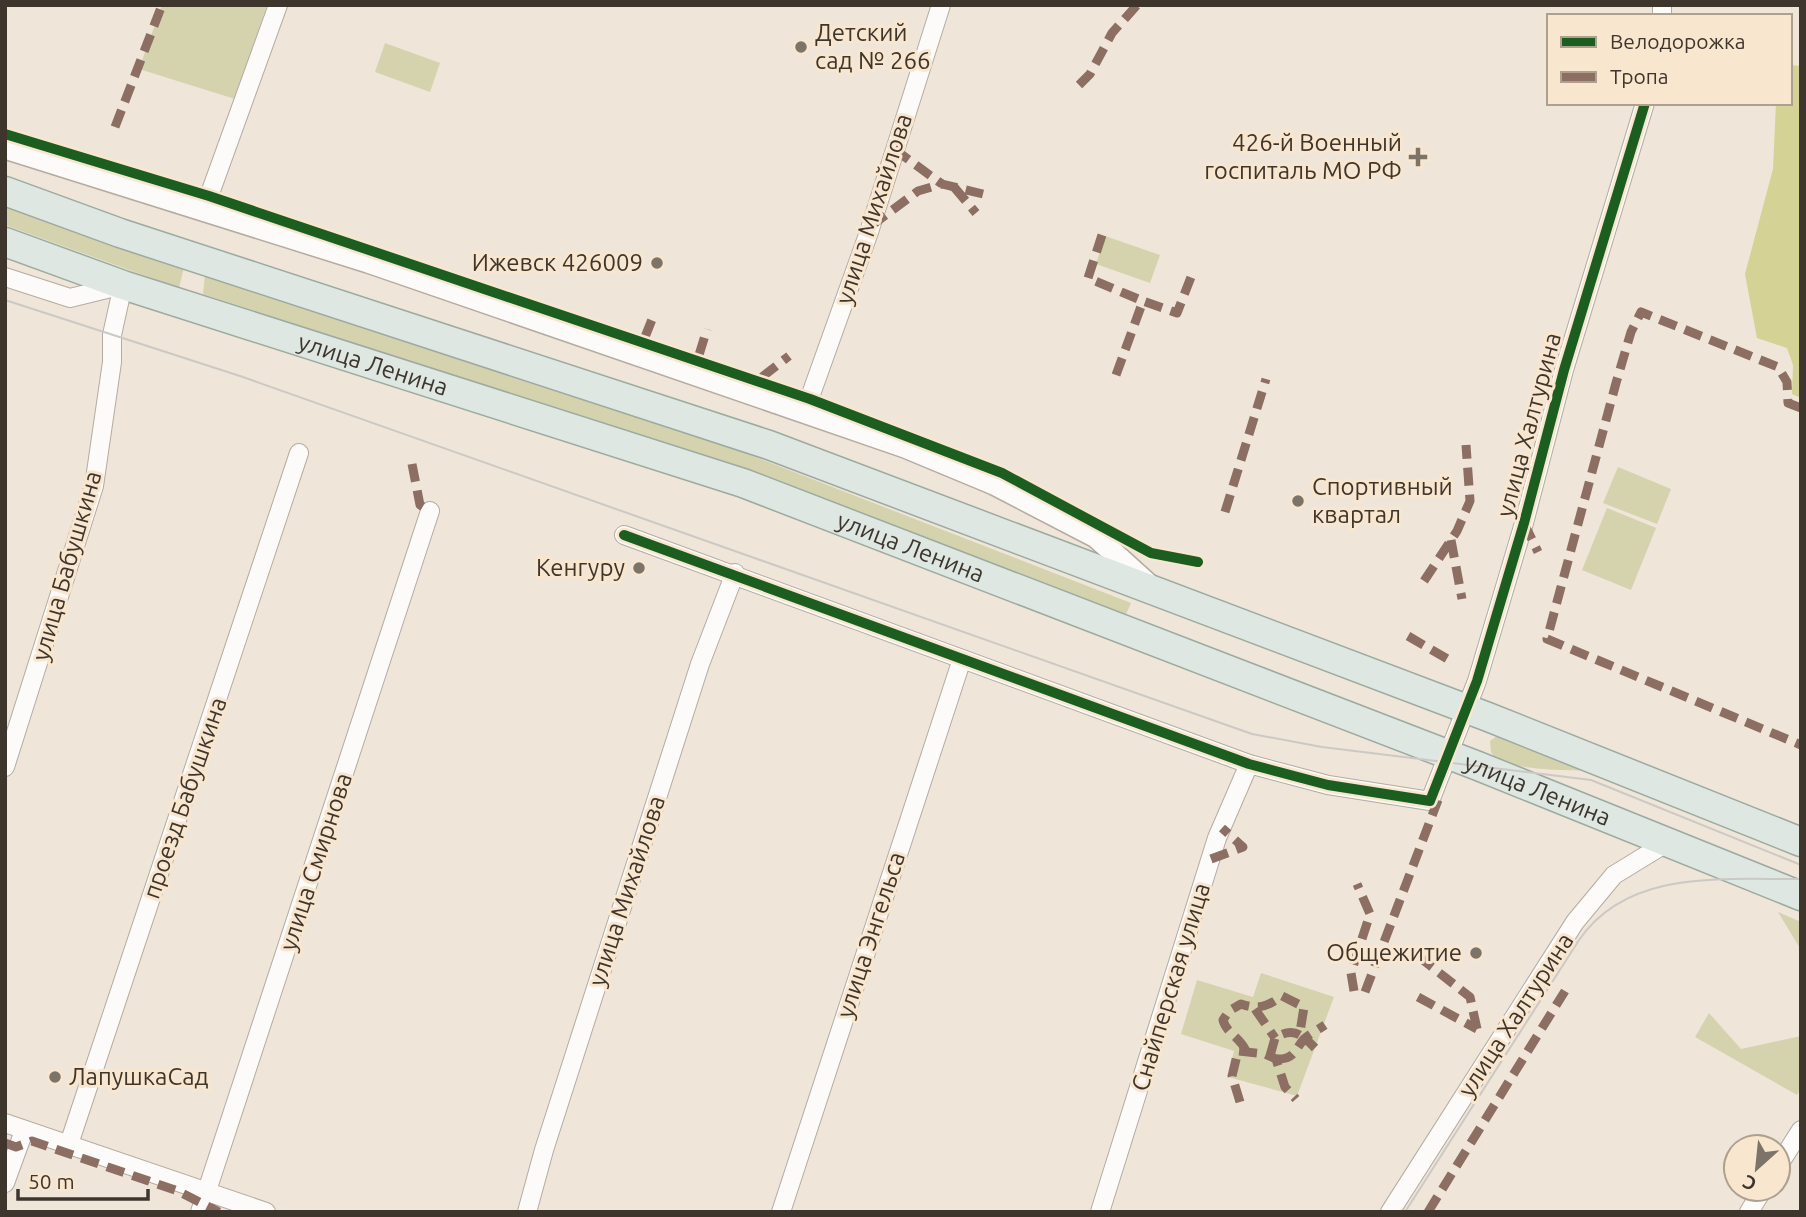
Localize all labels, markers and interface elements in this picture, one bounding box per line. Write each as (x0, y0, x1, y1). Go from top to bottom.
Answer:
legend (1547, 14, 1792, 105)
place label: Детский сад № 266 (815, 19, 931, 74)
text: Велодорожка (1610, 29, 1746, 53)
marker: Детский сад № 266 (793, 39, 809, 55)
text: Тропа (1610, 64, 1669, 88)
street label: улица Михайлова (830, 110, 917, 307)
place label: 426-й Военный госпиталь МО РФ (1204, 129, 1402, 184)
marker: 426-й Военный госпиталь МО РФ (1408, 147, 1428, 167)
place label: Ижевск 426009 (472, 249, 643, 276)
marker: Ижевск 426009 (649, 255, 665, 271)
street label: улица Ленина (295, 328, 451, 401)
street label: улица Халтурина (1491, 330, 1566, 520)
street label: улица Бабушкина (26, 468, 107, 664)
place label: Спортивный квартал (1312, 473, 1453, 528)
marker: Спортивный квартал (1290, 493, 1306, 509)
street label: улица Ленина (833, 506, 988, 588)
place label: Кенгуру (536, 554, 625, 581)
marker: Кенгуру (631, 560, 647, 576)
street label: проезд Бабушкина (137, 694, 232, 902)
street label: улица Ленина (1460, 748, 1615, 831)
street label: улица Смирнова (274, 770, 357, 954)
street label: улица Михайлова (583, 792, 670, 989)
street label: улица Энгельса (831, 848, 910, 1021)
street label: Снайперская улица (1126, 879, 1215, 1094)
street label: улица Халтурина (1453, 928, 1579, 1102)
place label: Общежитие (1326, 939, 1462, 966)
marker: Общежитие (1468, 945, 1484, 961)
place label: ЛапушкаСад (69, 1063, 209, 1090)
marker: ЛапушкаСад (47, 1069, 63, 1085)
north arrow (1722, 1133, 1792, 1203)
scale bar (18, 1158, 147, 1202)
text: 50 m (28, 1169, 75, 1193)
text: С (1739, 1171, 1760, 1196)

